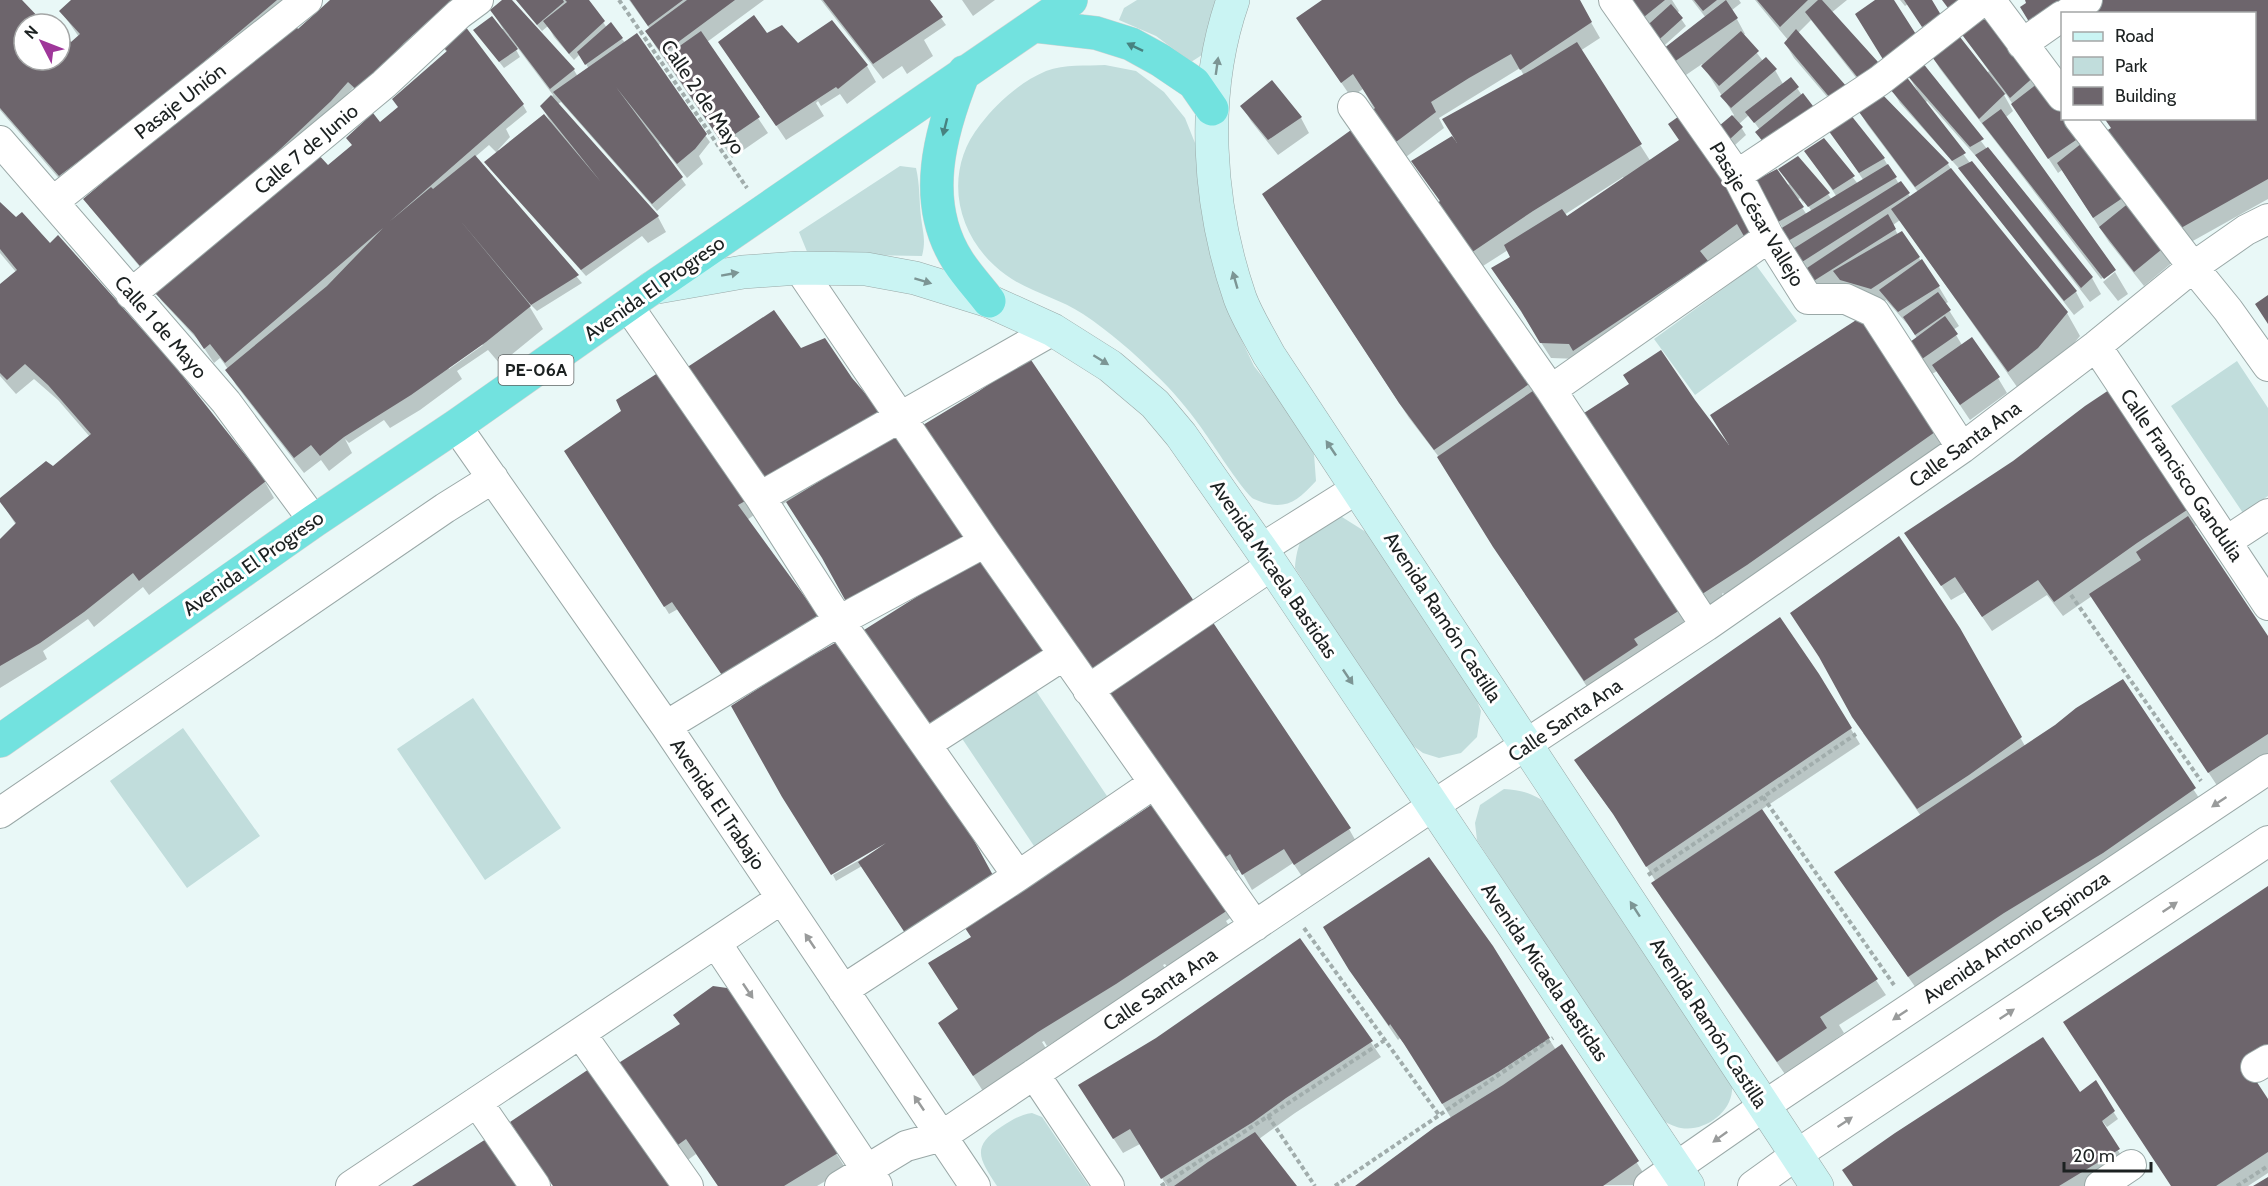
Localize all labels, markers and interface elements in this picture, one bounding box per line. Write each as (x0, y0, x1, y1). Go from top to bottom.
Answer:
north arrow (12, 12, 72, 72)
legend (2061, 12, 2256, 120)
text: N (20, 22, 42, 43)
text: Road (2115, 25, 2154, 47)
street label: Calle 2 de Mayo (656, 35, 750, 159)
one-way arrow (1127, 42, 1144, 51)
text: Park (2115, 55, 2148, 77)
one-way arrow (1213, 57, 1222, 76)
street label: Pasaje Unión (130, 58, 230, 144)
text: Building (2115, 85, 2177, 107)
street label: Calle 7 de Junio (249, 99, 363, 199)
one-way arrow (939, 118, 949, 136)
street label: Pasaje César Vallejo (1704, 137, 1810, 291)
street label: Avenida El Progreso (579, 230, 729, 346)
one-way arrow (721, 269, 740, 278)
street label: Calle 1 de Mayo (110, 270, 212, 384)
one-way arrow (1230, 270, 1239, 288)
one-way arrow (914, 277, 932, 286)
one-way arrow (1093, 354, 1109, 365)
road number: PE-06A (498, 355, 574, 385)
street label: Calle Francisco Gandulia (2115, 384, 2249, 566)
street label: Calle Santa Ana (1904, 395, 2026, 493)
one-way arrow (1326, 440, 1337, 456)
street label: Avenida Micaela Bastidas (1205, 475, 1343, 663)
street label: Avenida El Progreso (178, 505, 328, 621)
street label: Avenida Ramón Castilla (1379, 527, 1507, 707)
one-way arrow (1342, 669, 1354, 685)
street label: Calle Santa Ana (1503, 673, 1627, 767)
street label: Avenida El Trabajo (665, 734, 771, 874)
one-way arrow (2211, 796, 2228, 807)
street label: Avenida Antonio Espinoza (1918, 865, 2114, 1008)
street label: Avenida Micaela Bastidas (1476, 878, 1614, 1066)
one-way arrow (1629, 901, 1640, 917)
one-way arrow (2162, 901, 2178, 912)
one-way arrow (805, 933, 816, 949)
street label: Avenida Ramón Castilla (1645, 933, 1773, 1113)
street label: Calle Santa Ana (1098, 942, 1222, 1036)
one-way arrow (743, 983, 754, 1000)
one-way arrow (1892, 1009, 1908, 1020)
one-way arrow (1999, 1009, 2016, 1020)
one-way arrow (913, 1095, 925, 1111)
one-way arrow (1837, 1117, 1853, 1128)
one-way arrow (1712, 1131, 1728, 1142)
scale bar (2064, 1135, 2151, 1173)
text: 20 m (2073, 1145, 2115, 1167)

